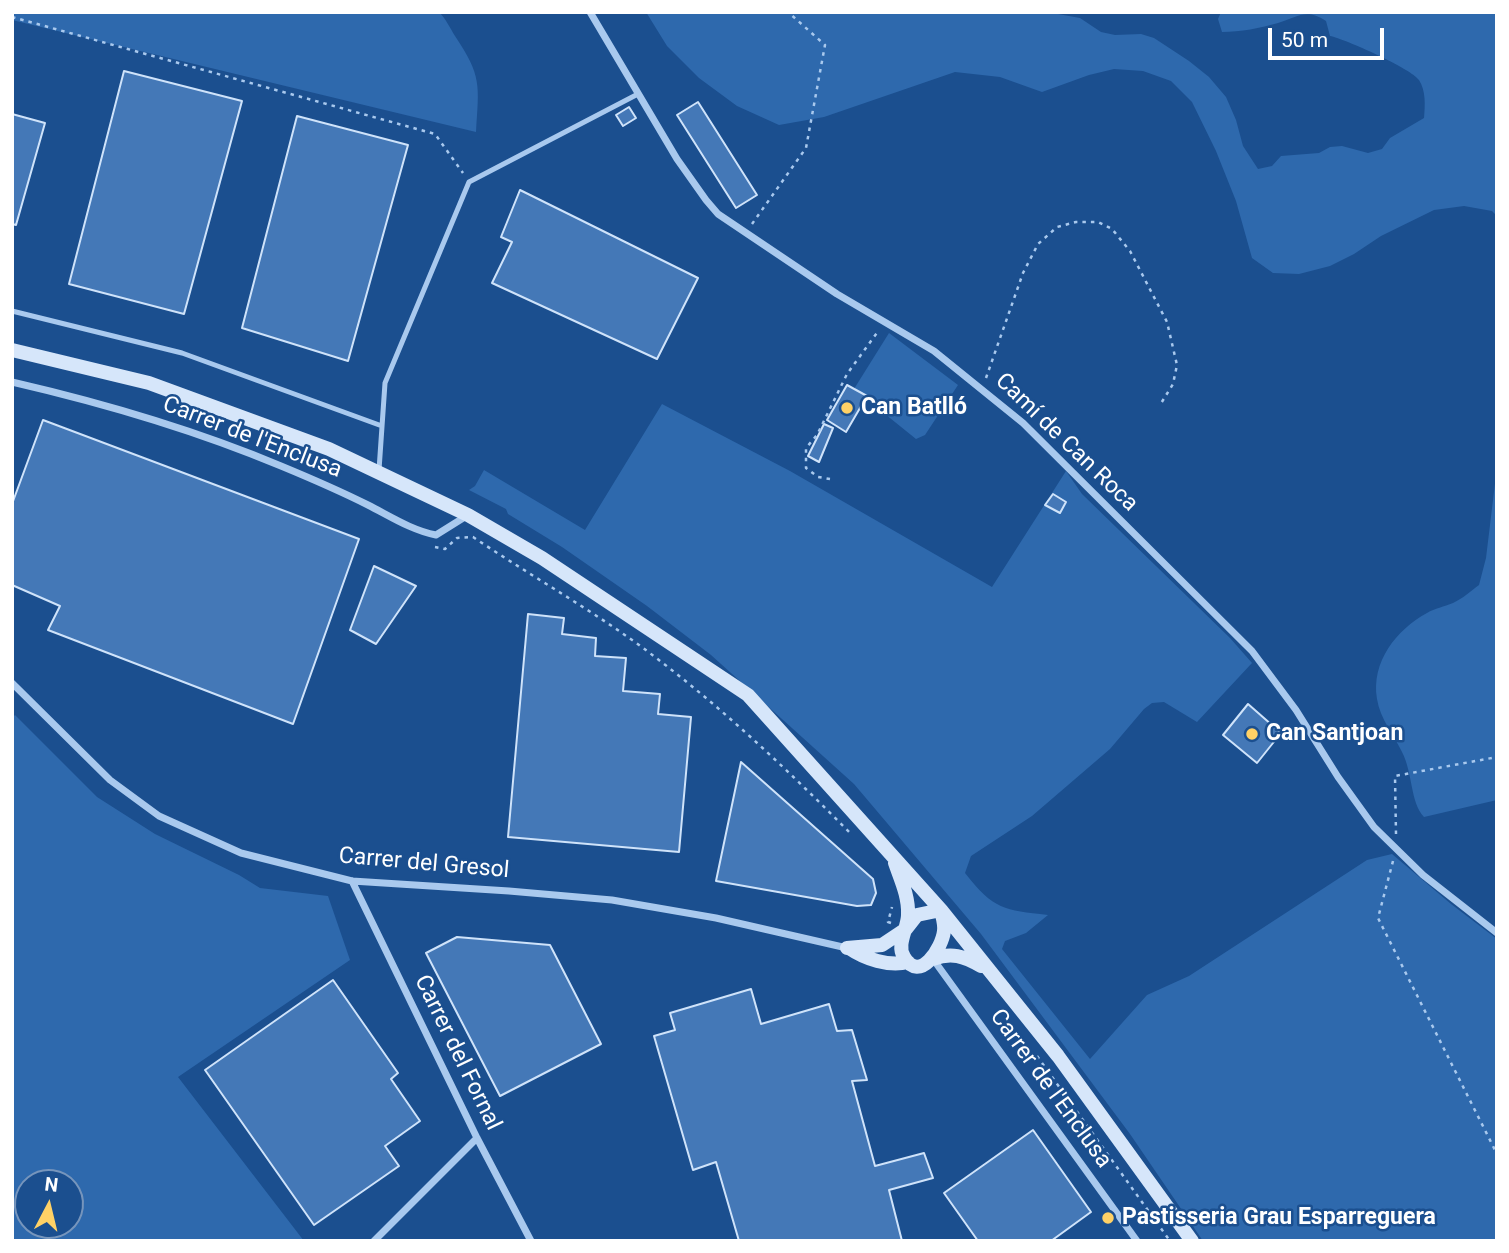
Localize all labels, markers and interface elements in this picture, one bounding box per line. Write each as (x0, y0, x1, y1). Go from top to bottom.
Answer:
scale bar (1271, 14, 1386, 58)
text: 50 m (1281, 28, 1328, 52)
street label: Camí de Can Roca (989, 368, 1143, 518)
street label: Carrer de l'Enclusa (159, 391, 345, 485)
place label: Can Batlló (861, 394, 967, 422)
marker: Can Batlló (839, 400, 855, 416)
place label: Can Santjoan (1266, 720, 1403, 748)
marker: Can Santjoan (1244, 726, 1260, 742)
street label: Carrer del Gresol (338, 843, 510, 885)
street label: Carrer del Fornal (408, 971, 506, 1135)
street label: Carrer de l'Enclusa (983, 1004, 1117, 1174)
north arrow (14, 1169, 84, 1239)
text: N (43, 1172, 59, 1197)
place label: Pastisseria Grau Esparreguera (1122, 1204, 1436, 1232)
marker: Pastisseria Grau Esparreguera (1100, 1210, 1116, 1226)

